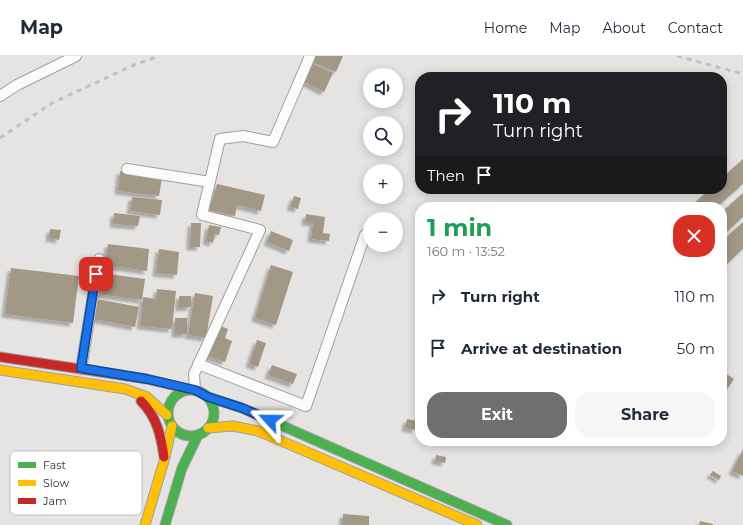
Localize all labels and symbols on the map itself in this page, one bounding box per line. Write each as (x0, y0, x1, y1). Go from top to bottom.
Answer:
pin (79, 257, 113, 291)
position arrow (249, 399, 291, 441)
legend (10, 451, 142, 515)
text: Fast (43, 458, 67, 472)
text: Slow (43, 476, 69, 490)
text: Jam (42, 494, 67, 508)

